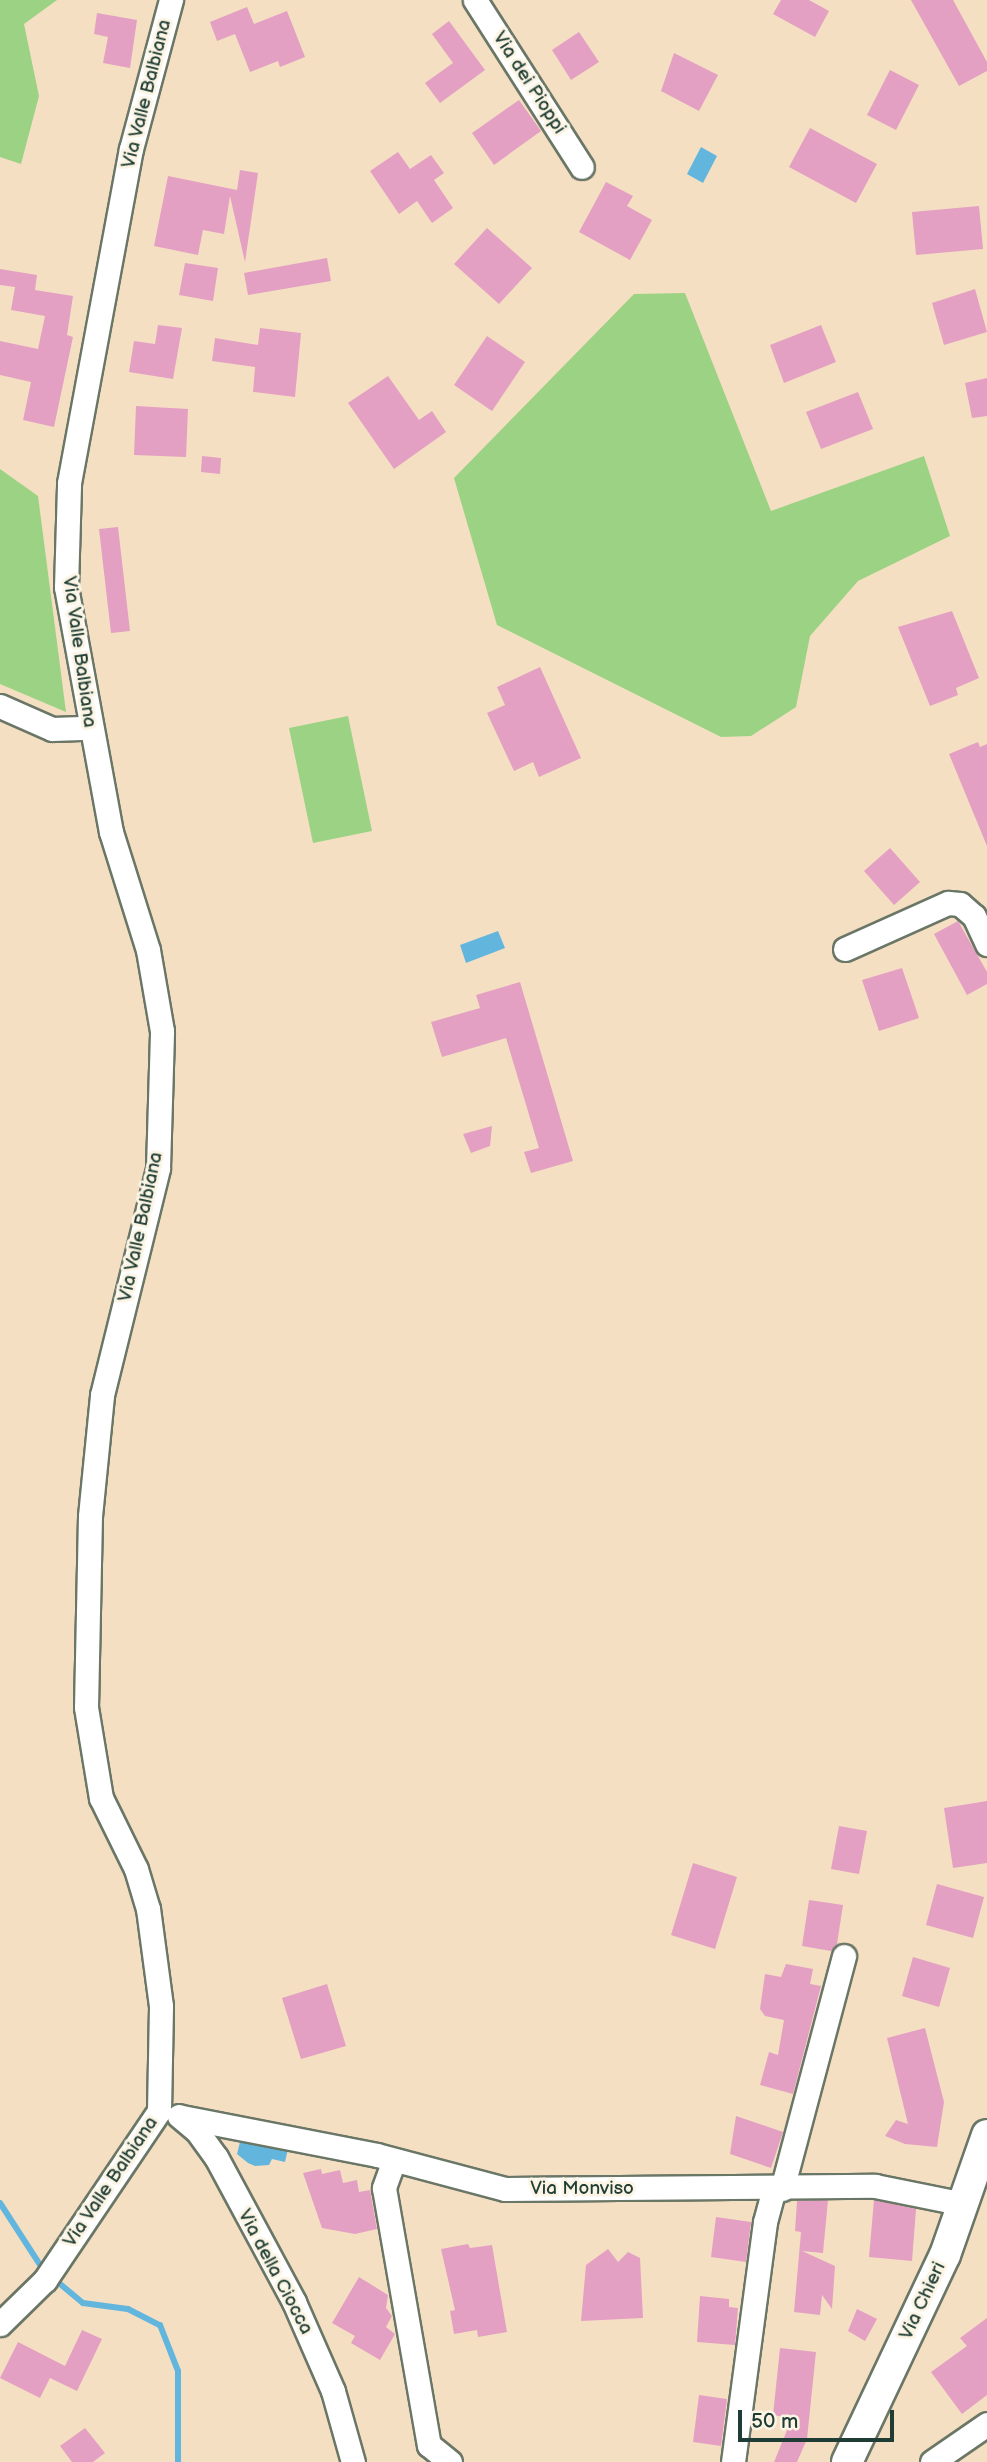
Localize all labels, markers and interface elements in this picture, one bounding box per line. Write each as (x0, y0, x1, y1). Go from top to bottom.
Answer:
street label: Via Valle Balbiana (117, 17, 177, 171)
street label: Via dei Pioppi (487, 28, 571, 138)
street label: Via Valle Balbiana (57, 575, 101, 729)
street label: Via Valle Balbiana (114, 1150, 168, 1304)
street label: Via Valle Balbiana (59, 2112, 163, 2252)
street label: Via Monviso (530, 2178, 634, 2200)
street label: Via della Ciocca (233, 2206, 317, 2338)
street label: Via Chieri (895, 2259, 951, 2343)
scale bar (742, 2396, 898, 2440)
text: 50 m (751, 2409, 798, 2434)

